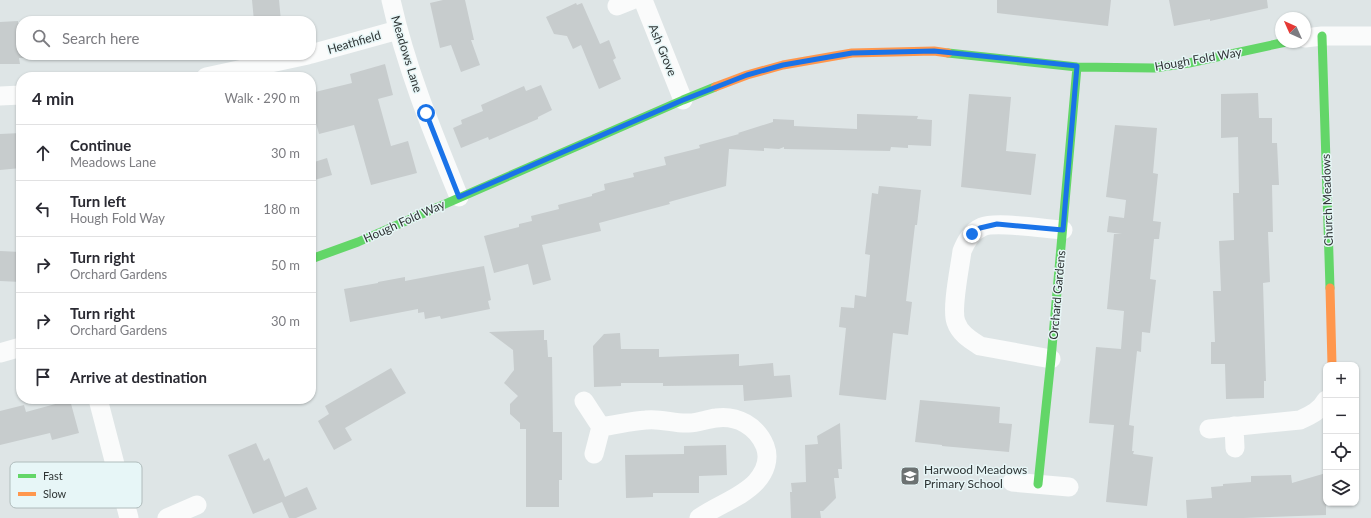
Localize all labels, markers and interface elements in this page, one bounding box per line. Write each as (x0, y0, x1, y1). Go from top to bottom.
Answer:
north arrow (1275, 12, 1311, 48)
street label: Meadows Lane (388, 14, 426, 94)
search box (16, 16, 316, 60)
street label: Ash Grove (646, 22, 680, 78)
icon: search (30, 27, 52, 49)
street label: Heathfield (326, 27, 382, 57)
text: Search here (62, 29, 139, 47)
street label: Hough Fold Way (1153, 44, 1243, 74)
text: 4 min (32, 88, 74, 109)
text: Walk · 290 m (224, 90, 300, 106)
route start (417, 104, 435, 122)
text: Continue (70, 136, 131, 154)
icon: ahead (32, 142, 54, 164)
text: 30 m (271, 145, 300, 161)
text: Meadows Lane (70, 154, 156, 170)
street label: Church Meadows (1318, 154, 1336, 246)
text: Turn left (70, 192, 126, 210)
street label: Hough Fold Way (361, 196, 448, 246)
icon: left (32, 198, 54, 220)
text: 180 m (263, 201, 300, 217)
text: Hough Fold Way (70, 210, 165, 226)
route end (963, 225, 981, 243)
text: Turn right (70, 248, 135, 266)
street label: Orchard Gardens (1046, 250, 1068, 340)
icon: right (32, 254, 54, 276)
text: 50 m (271, 257, 300, 273)
text: Orchard Gardens (70, 266, 167, 282)
text: Turn right (70, 304, 135, 322)
icon: right (32, 310, 54, 332)
text: 30 m (271, 313, 300, 329)
text: Orchard Gardens (70, 322, 167, 338)
map controls (1323, 362, 1359, 506)
button: + (1323, 362, 1359, 398)
icon: arrive (32, 366, 54, 388)
text: Arrive at destination (70, 368, 207, 386)
button: − (1323, 398, 1359, 434)
button: locate (1323, 434, 1359, 470)
legend (10, 462, 142, 508)
place label: Harwood Meadows Primary School (924, 462, 1027, 491)
school or university icon: Harwood Meadows Primary School (899, 465, 921, 487)
text: Fast (43, 469, 63, 482)
button: layers (1323, 470, 1359, 506)
text: Slow (43, 487, 67, 500)

